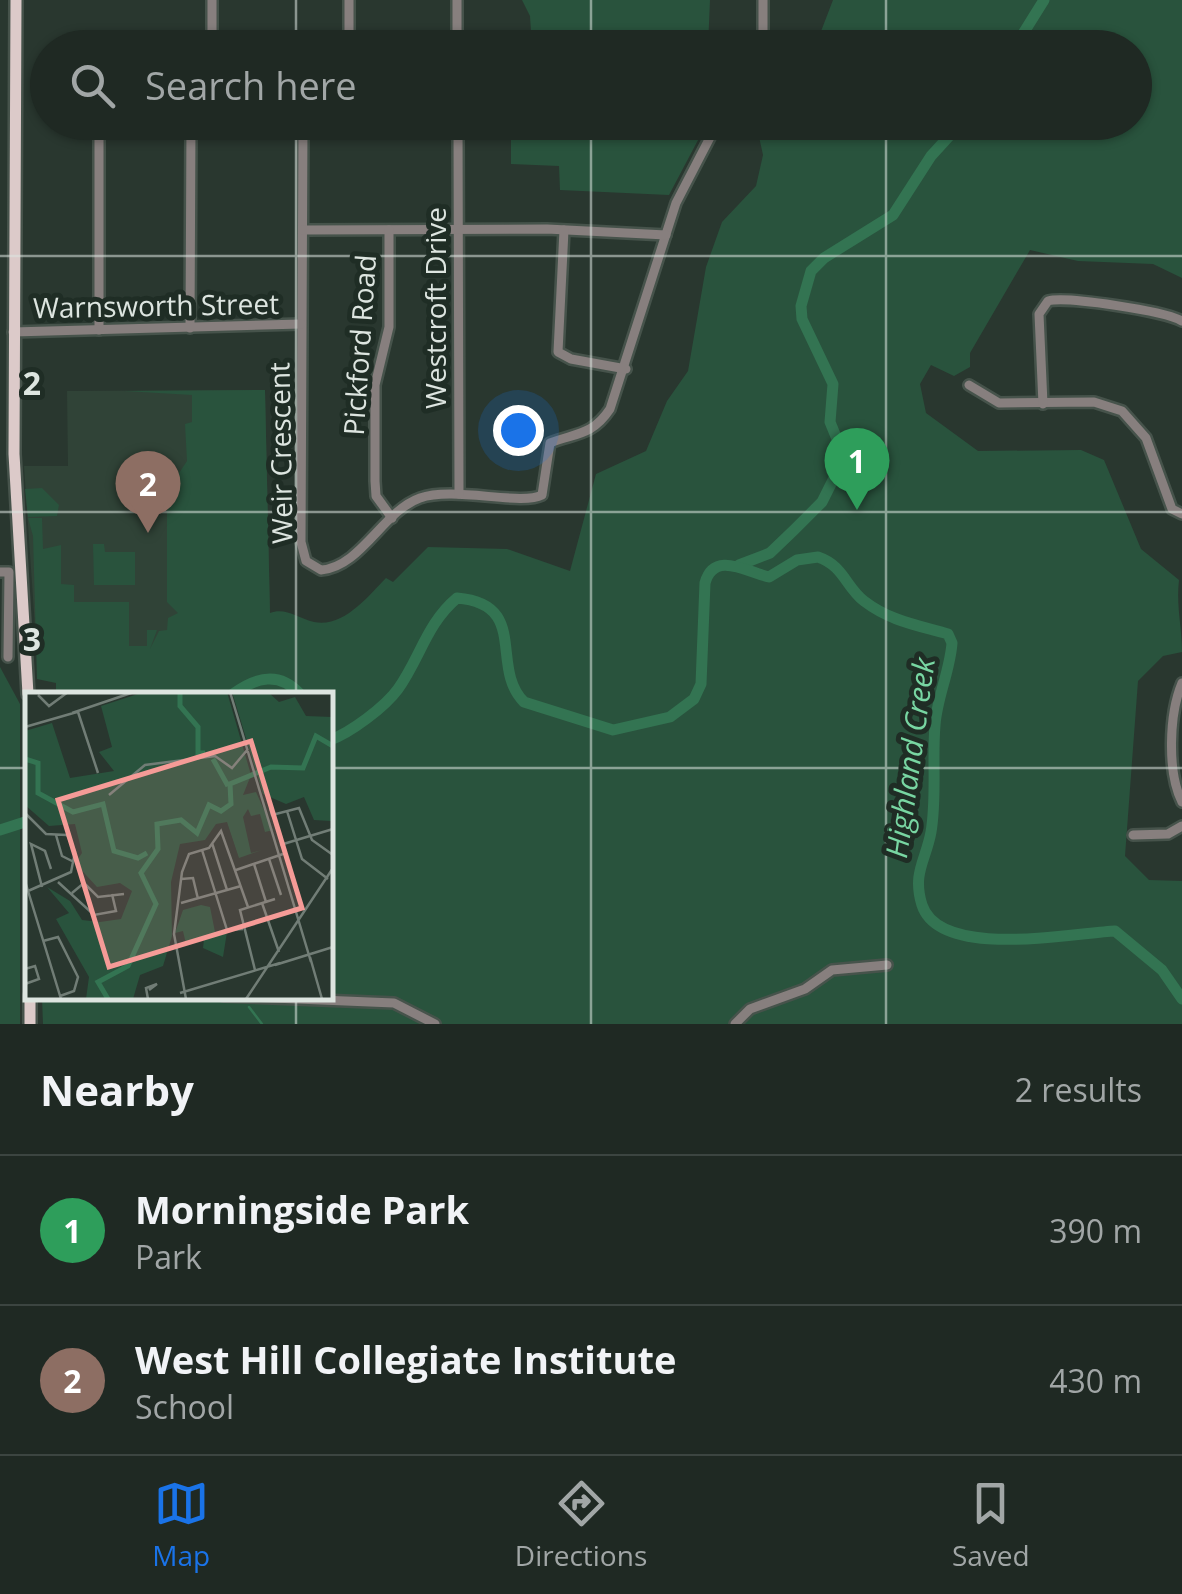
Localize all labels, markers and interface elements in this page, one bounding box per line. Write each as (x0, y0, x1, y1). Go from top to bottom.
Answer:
search box (30, 30, 1152, 140)
icon: search (65, 58, 120, 113)
text: Search here (145, 59, 357, 111)
street label: Westcroft Drive (416, 207, 454, 409)
street label: Pickford Road (334, 253, 384, 437)
street label: Warnsworth Street (33, 284, 279, 326)
text: 2 (23, 361, 41, 404)
street label: Weir Crescent (259, 362, 301, 544)
your location (493, 405, 544, 456)
pin: 1 (824, 428, 890, 510)
pin: 2 (116, 450, 180, 533)
text: 3 (23, 617, 41, 660)
water label: Highland Creek (875, 654, 944, 861)
inset map (25, 692, 332, 999)
text: Nearby (40, 1061, 194, 1118)
text: 2 results (1015, 1068, 1142, 1111)
text: Morningside Park (135, 1183, 469, 1235)
text: 1 (63, 1209, 82, 1252)
text: 390 m (1049, 1209, 1142, 1252)
text: Park (135, 1235, 202, 1278)
text: West Hill Collegiate Institute (135, 1333, 676, 1385)
text: 2 (63, 1359, 82, 1402)
text: 430 m (1049, 1359, 1142, 1402)
text: School (135, 1385, 234, 1428)
tab: Map (152, 1476, 210, 1574)
tab: Directions (515, 1476, 647, 1574)
tab: Saved (952, 1476, 1030, 1574)

